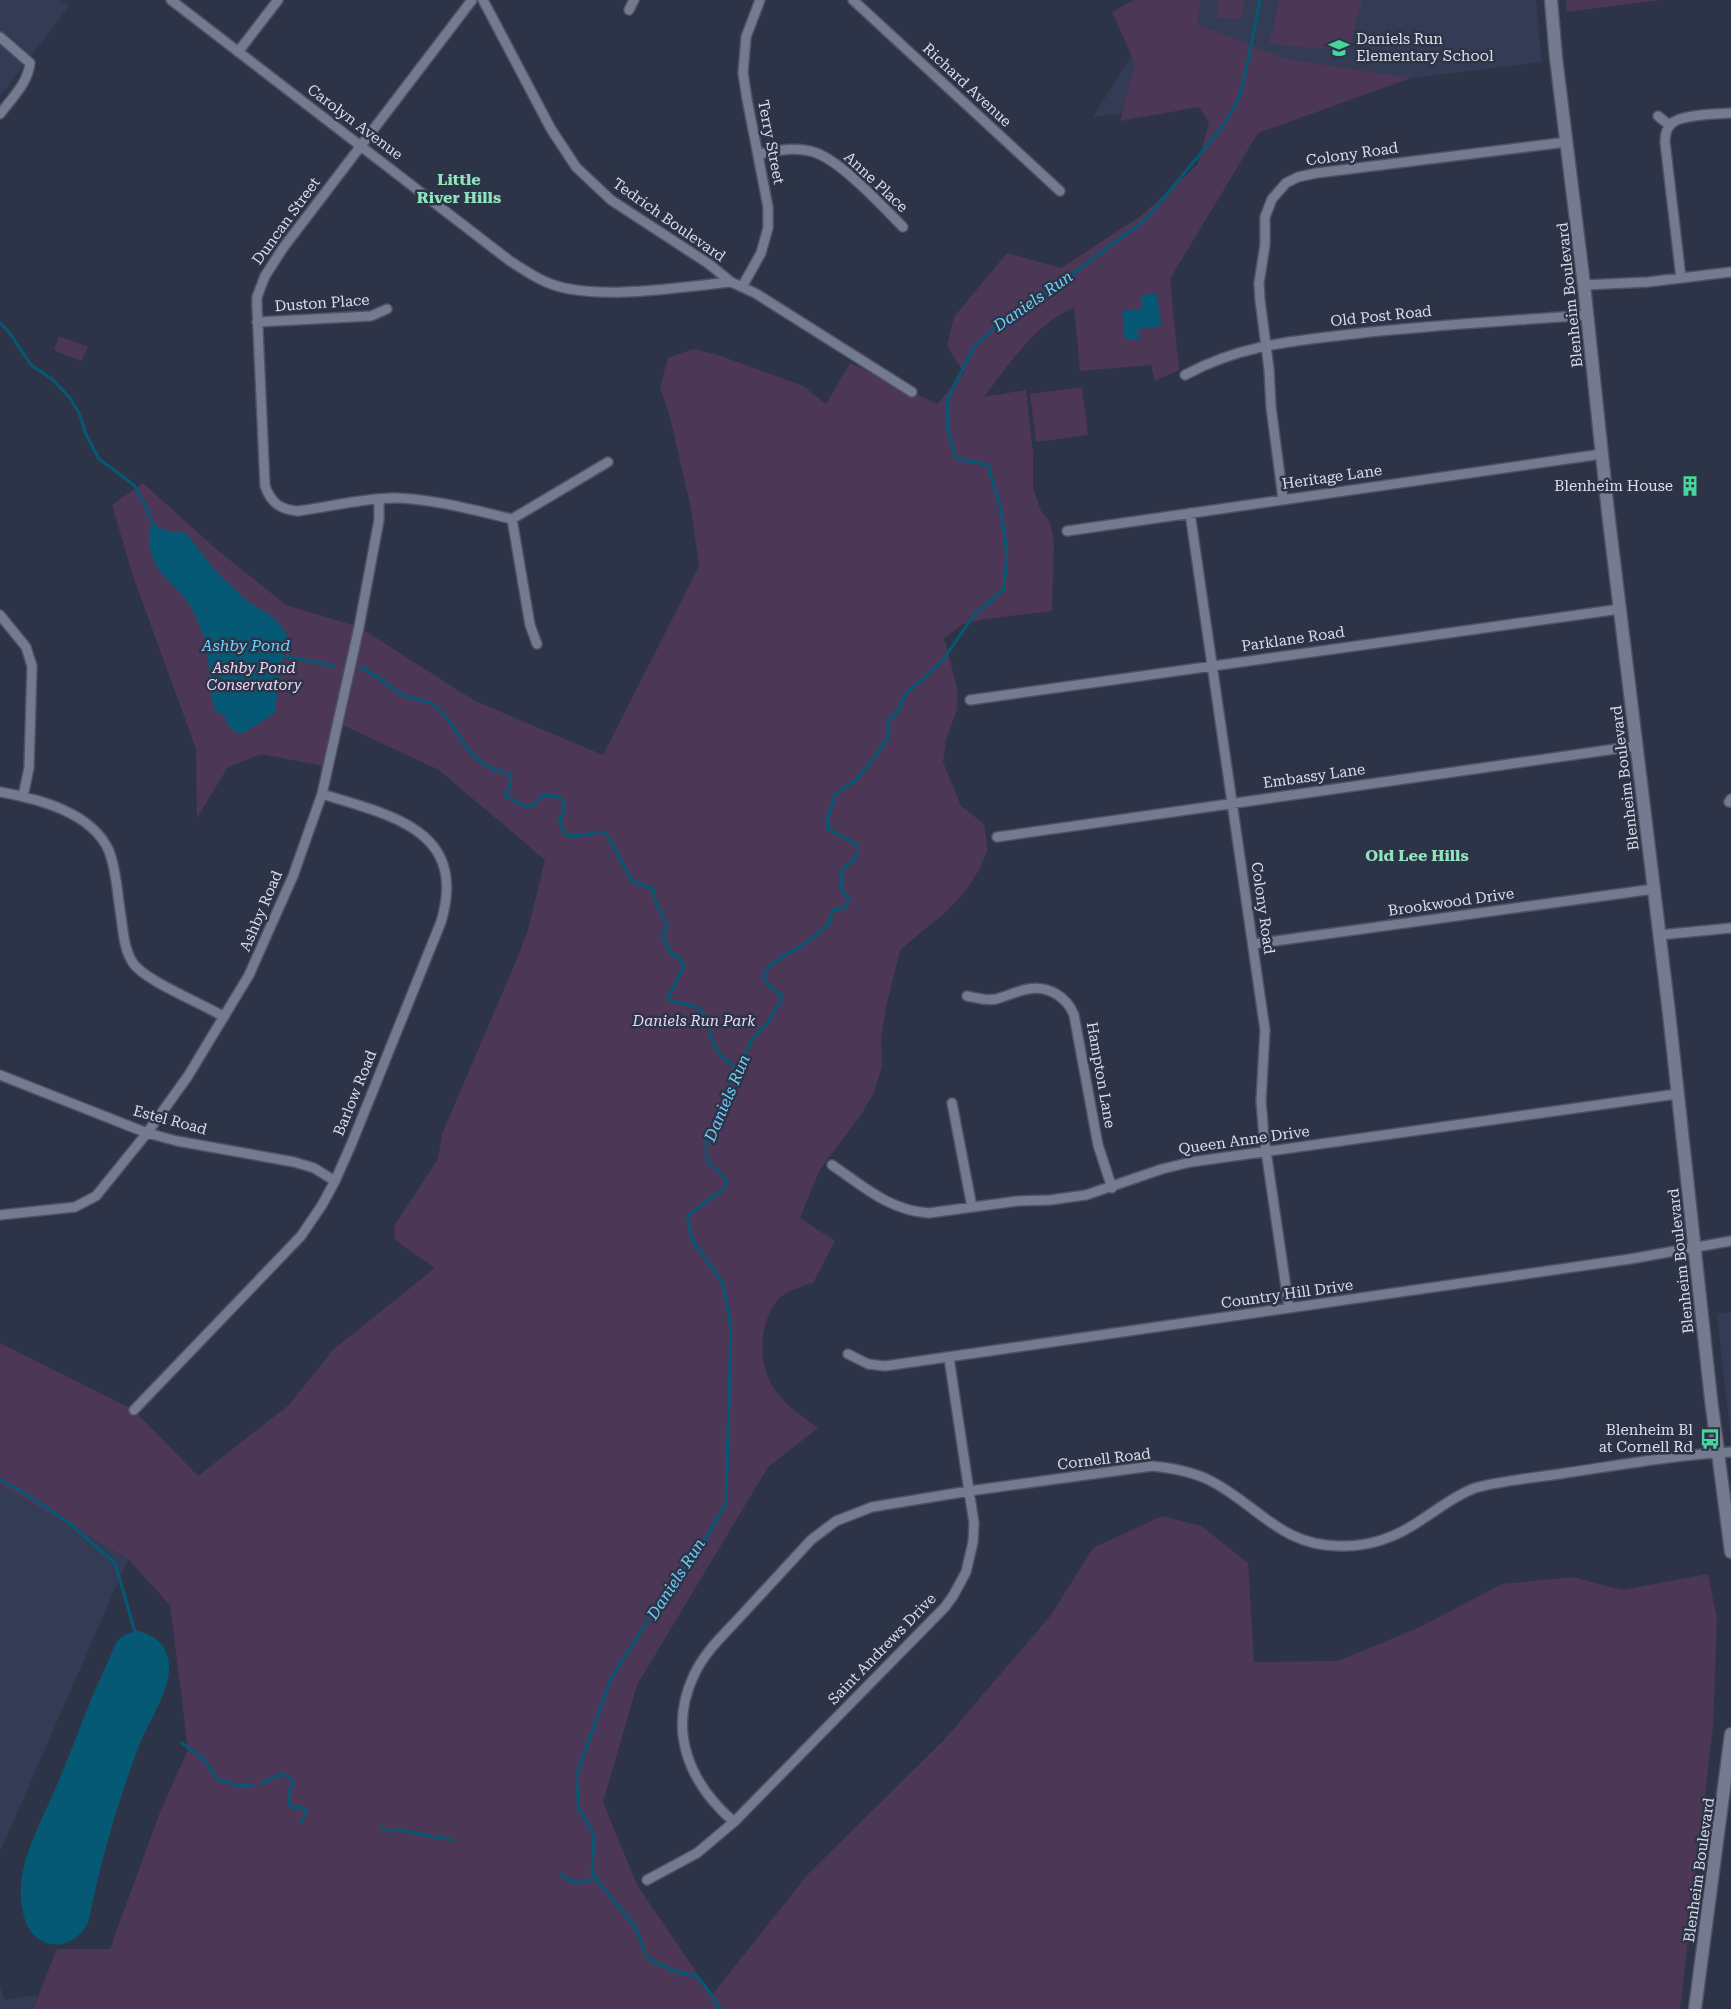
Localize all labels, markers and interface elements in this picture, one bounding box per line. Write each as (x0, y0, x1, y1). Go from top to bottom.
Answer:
place label: Daniels Run Elementary School (1356, 30, 1494, 65)
school or university icon: Daniels Run Elementary School (1327, 36, 1351, 60)
street label: Richard Avenue (919, 39, 1015, 131)
street label: Carolyn Avenue (304, 80, 406, 164)
street label: Terry Street (754, 98, 788, 186)
street label: Colony Road (1305, 139, 1400, 169)
street label: Anne Place (840, 148, 912, 216)
district label: Little River Hills (417, 170, 501, 207)
street label: Duncan Street (248, 173, 324, 268)
street label: Tedrich Boulevard (609, 174, 729, 266)
street label: Blenheim Boulevard (1553, 221, 1587, 369)
water label: Daniels Run (989, 267, 1076, 336)
street label: Duston Place (274, 291, 370, 315)
street label: Old Post Road (1329, 302, 1433, 330)
street label: Heritage Lane (1281, 461, 1383, 493)
building icon: Blenheim House (1678, 474, 1702, 498)
place label: Blenheim House (1554, 477, 1673, 495)
street label: Parklane Road (1240, 623, 1346, 655)
water label: Ashby Pond (201, 636, 290, 655)
park label: Ashby Pond Conservatory (207, 659, 302, 694)
street label: Blenheim Boulevard (1607, 704, 1643, 852)
street label: Embassy Lane (1262, 760, 1366, 792)
district label: Old Lee Hills (1365, 846, 1469, 865)
street label: Colony Road (1248, 861, 1278, 956)
street label: Ashby Road (236, 867, 286, 954)
street label: Brookwood Drive (1387, 884, 1515, 920)
park label: Daniels Run Park (632, 1012, 756, 1030)
street label: Hampton Lane (1083, 1020, 1119, 1130)
street label: Barlow Road (330, 1047, 381, 1138)
water label: Daniels Run (700, 1052, 754, 1145)
street label: Estel Road (131, 1102, 209, 1139)
street label: Queen Anne Drive (1177, 1122, 1311, 1158)
street label: Blenheim Boulevard (1664, 1187, 1698, 1335)
street label: Country Hill Drive (1220, 1276, 1354, 1312)
place label: Blenheim Bl at Cornell Rd (1599, 1421, 1693, 1456)
bus stop icon: Blenheim Bl at Cornell Rd (1698, 1427, 1722, 1451)
street label: Cornell Road (1056, 1444, 1152, 1474)
water label: Daniels Run (642, 1535, 709, 1624)
street label: Saint Andrews Drive (824, 1590, 940, 1708)
street label: Blenheim Boulevard (1680, 1796, 1718, 1944)

